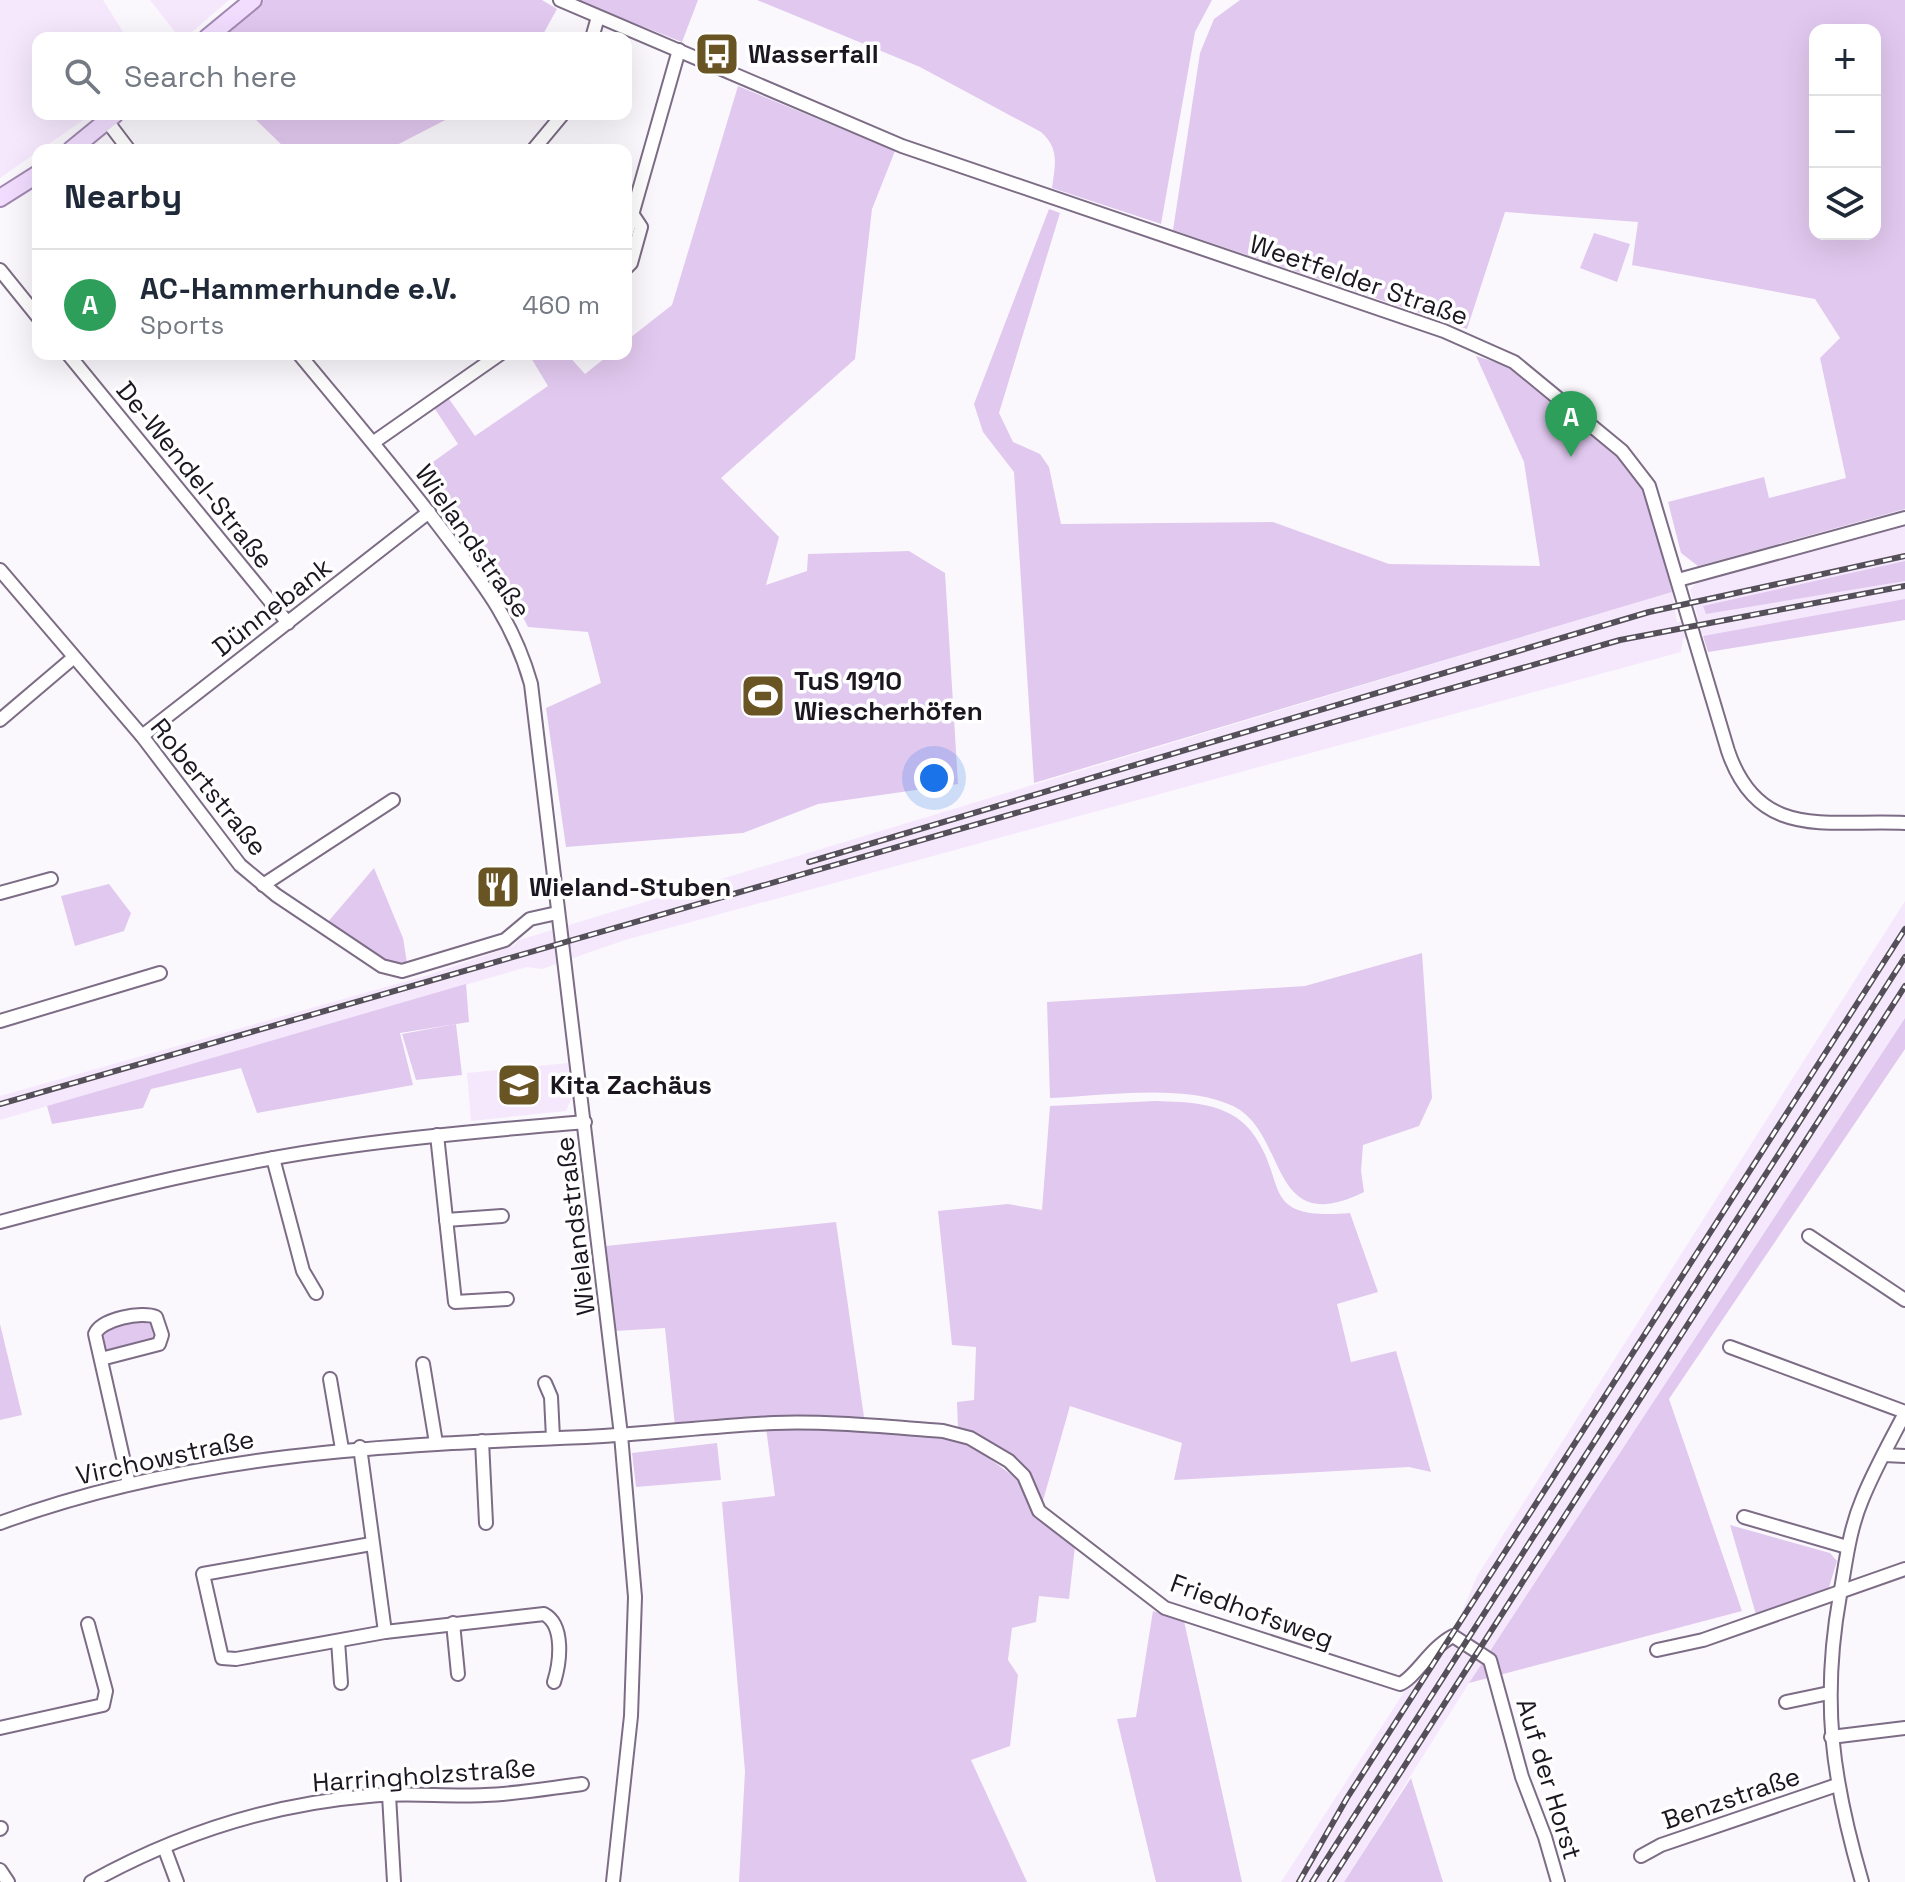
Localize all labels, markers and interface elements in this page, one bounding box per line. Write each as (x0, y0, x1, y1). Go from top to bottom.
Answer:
map controls (1809, 24, 1881, 240)
button: + (1809, 24, 1881, 96)
bus stop icon: Wasserfall (693, 30, 741, 78)
search box (32, 32, 632, 120)
place label: Wasserfall (748, 37, 879, 71)
icon: search (60, 54, 104, 98)
text: Search here (124, 57, 297, 96)
button: − (1809, 96, 1881, 168)
button: layers (1809, 168, 1881, 240)
text: Nearby (64, 175, 182, 218)
street label: Weetfelder Straße (1245, 227, 1473, 333)
text: AC-Hammerhunde e.V. (140, 269, 457, 308)
text: A (82, 288, 98, 322)
text: 460 m (522, 288, 600, 322)
text: Sports (140, 308, 224, 342)
street label: De-Wendel-Straße (109, 374, 281, 576)
pin: A (1545, 391, 1597, 457)
street label: Wielandstraße (407, 458, 539, 624)
street label: Dünnebank (206, 550, 338, 664)
place label: TuS 1910 Wiescherhöfen (794, 664, 983, 728)
sports icon: TuS 1910 Wiescherhöfen (739, 672, 787, 720)
street label: Robertstraße (143, 711, 275, 863)
your location (914, 758, 954, 798)
restaurant icon: Wieland-Stuben (474, 863, 522, 911)
place label: Wieland-Stuben (529, 870, 731, 904)
school or university icon: Kita Zachäus (495, 1061, 543, 1109)
place label: Kita Zachäus (550, 1068, 712, 1102)
street label: Wielandstraße (547, 1135, 603, 1317)
street label: Virchowstraße (73, 1422, 257, 1492)
street label: Friedhofsweg (1166, 1566, 1338, 1656)
street label: Auf der Horst (1508, 1694, 1590, 1864)
street label: Harringholzstraße (311, 1750, 537, 1800)
street label: Benzstraße (1658, 1759, 1804, 1837)

